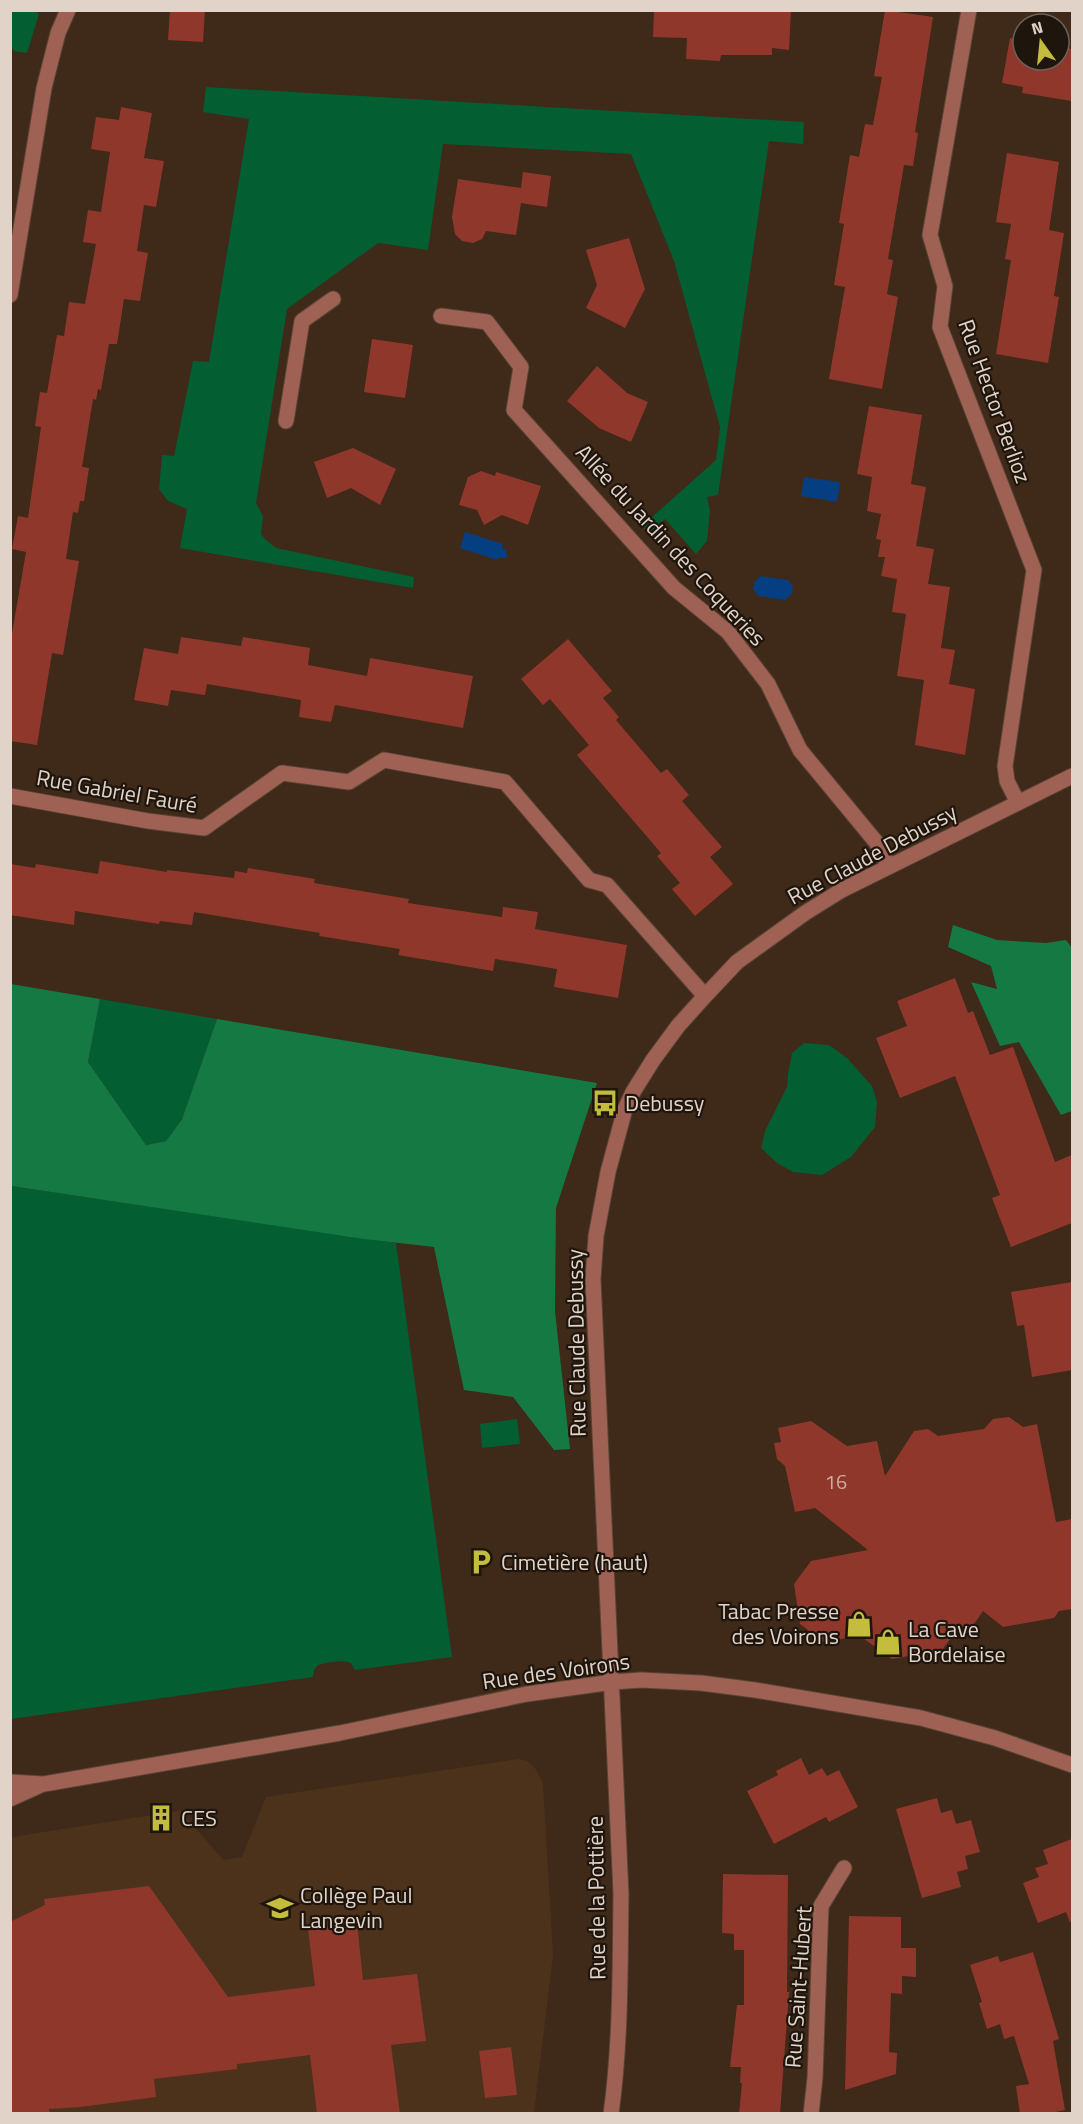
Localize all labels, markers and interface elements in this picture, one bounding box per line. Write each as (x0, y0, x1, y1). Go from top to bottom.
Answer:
north arrow (1011, 12, 1071, 72)
text: N (1029, 14, 1046, 41)
street label: Rue Hector Berlioz (950, 314, 1040, 488)
street label: Allée du Jardin des Coqueries (568, 436, 774, 654)
street label: Rue Gabriel Fauré (34, 760, 200, 822)
street label: Rue Claude Debussy (781, 795, 963, 913)
place label: Debussy (625, 1086, 705, 1120)
bus stop icon: Debussy (590, 1088, 620, 1118)
street label: Rue Claude Debussy (557, 1248, 595, 1437)
house number: 16 (825, 1466, 847, 1497)
place label: Cimetière (haut) (501, 1545, 648, 1579)
parking icon: Cimetière (haut) (466, 1547, 496, 1577)
place label: Tabac Presse des Voirons (718, 1594, 839, 1653)
shop icon: Tabac Presse des Voirons (844, 1609, 874, 1639)
place label: La Cave Bordelaise (908, 1612, 1006, 1671)
shop icon: La Cave Bordelaise (873, 1627, 903, 1657)
street label: Rue des Voirons (480, 1644, 632, 1698)
place label: CES (181, 1801, 217, 1835)
building icon: CES (146, 1803, 176, 1833)
street label: Rue de la Pottière (578, 1816, 614, 1980)
place label: Collège Paul Langevin (300, 1878, 413, 1937)
school or university icon: Collège Paul Langevin (265, 1893, 295, 1923)
street label: Rue Saint-Hubert (775, 1905, 821, 2069)

